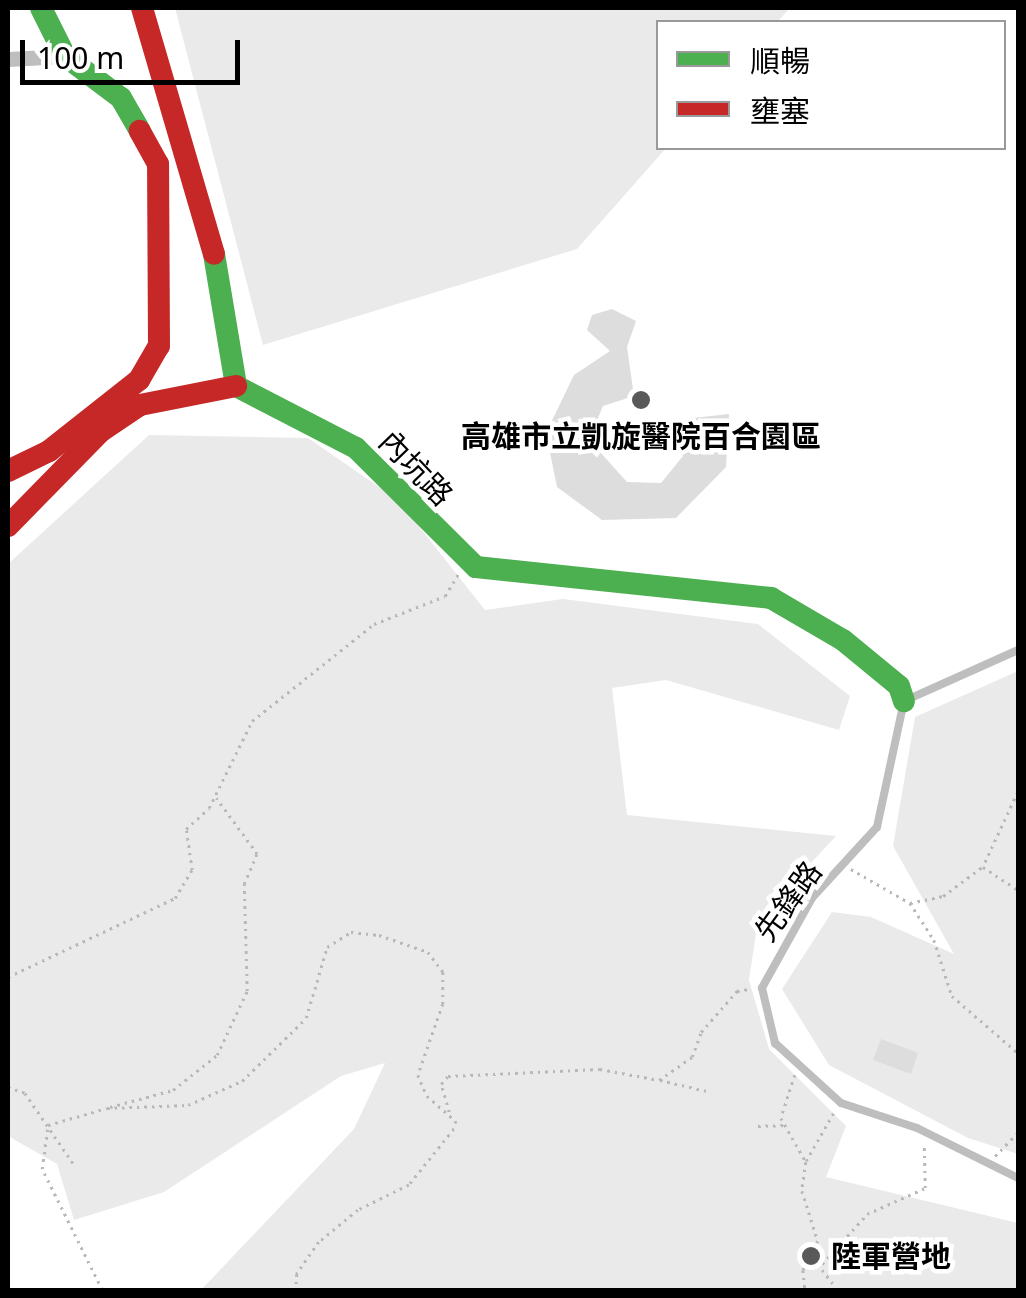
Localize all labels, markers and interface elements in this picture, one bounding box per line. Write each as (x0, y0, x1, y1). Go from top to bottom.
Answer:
scale bar (25, 20, 245, 82)
legend (656, 20, 1006, 150)
text: 100 m (37, 37, 124, 78)
text: 順暢 (750, 40, 810, 81)
text: 壅塞 (750, 90, 810, 131)
marker: 高雄市立凱旋醫院百合園區 (628, 387, 654, 413)
place label: 高雄市立凱旋醫院百合園區 (461, 418, 821, 454)
street label: 內坑路 (372, 423, 460, 513)
street label: 先鋒路 (747, 854, 829, 948)
place label: 陸軍營地 (831, 1238, 951, 1274)
marker: 陸軍營地 (800, 1245, 822, 1267)

